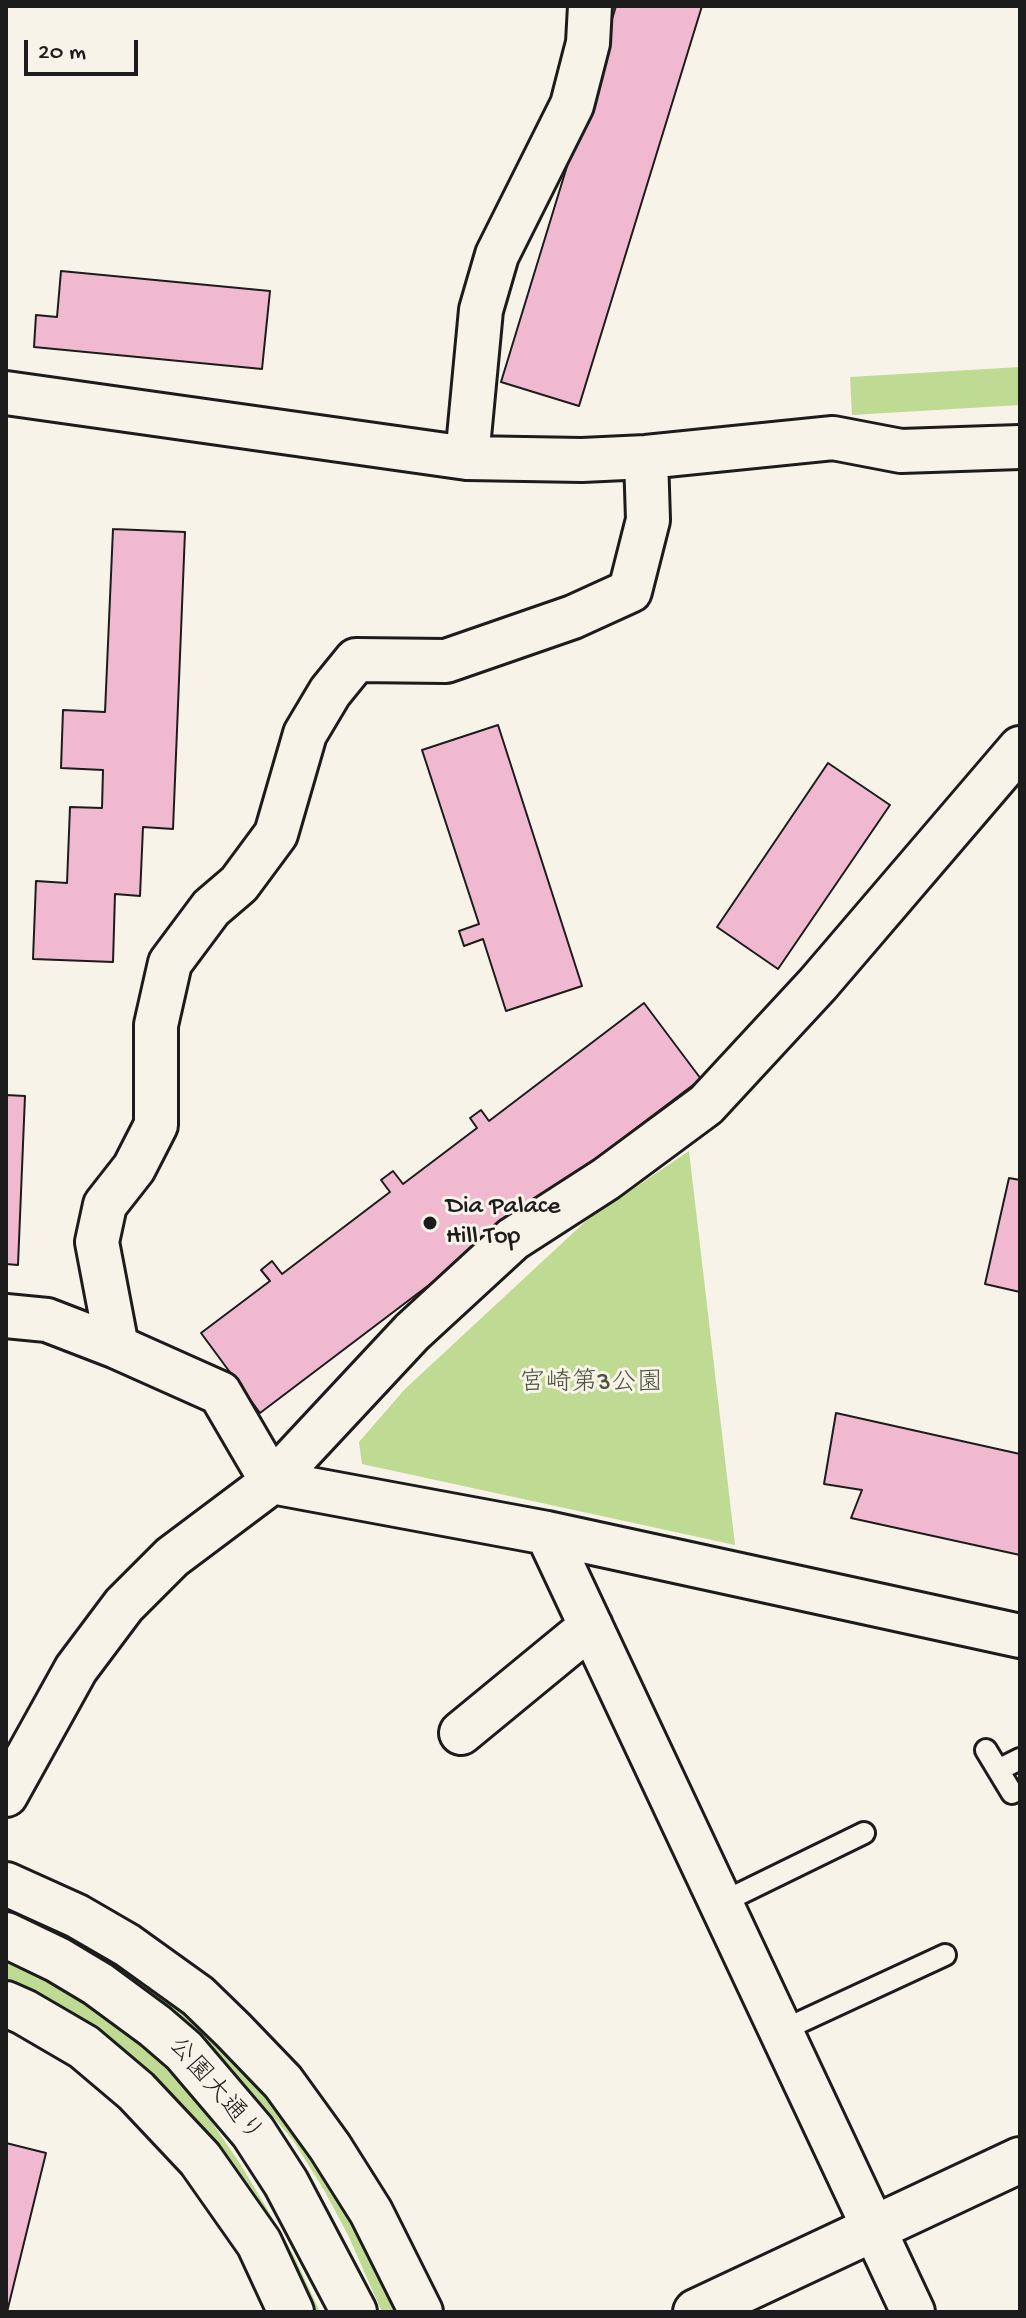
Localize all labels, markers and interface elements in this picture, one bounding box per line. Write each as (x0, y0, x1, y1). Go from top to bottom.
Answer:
scale bar (28, 24, 142, 74)
text: 20 m (38, 39, 86, 68)
place label: Dia Palace Hill Top (446, 1192, 560, 1254)
marker: Dia Palace Hill Top (421, 1214, 439, 1232)
park label: 宮崎第3公園 (519, 1369, 663, 1401)
street label: 公園大通り (160, 2032, 268, 2150)

